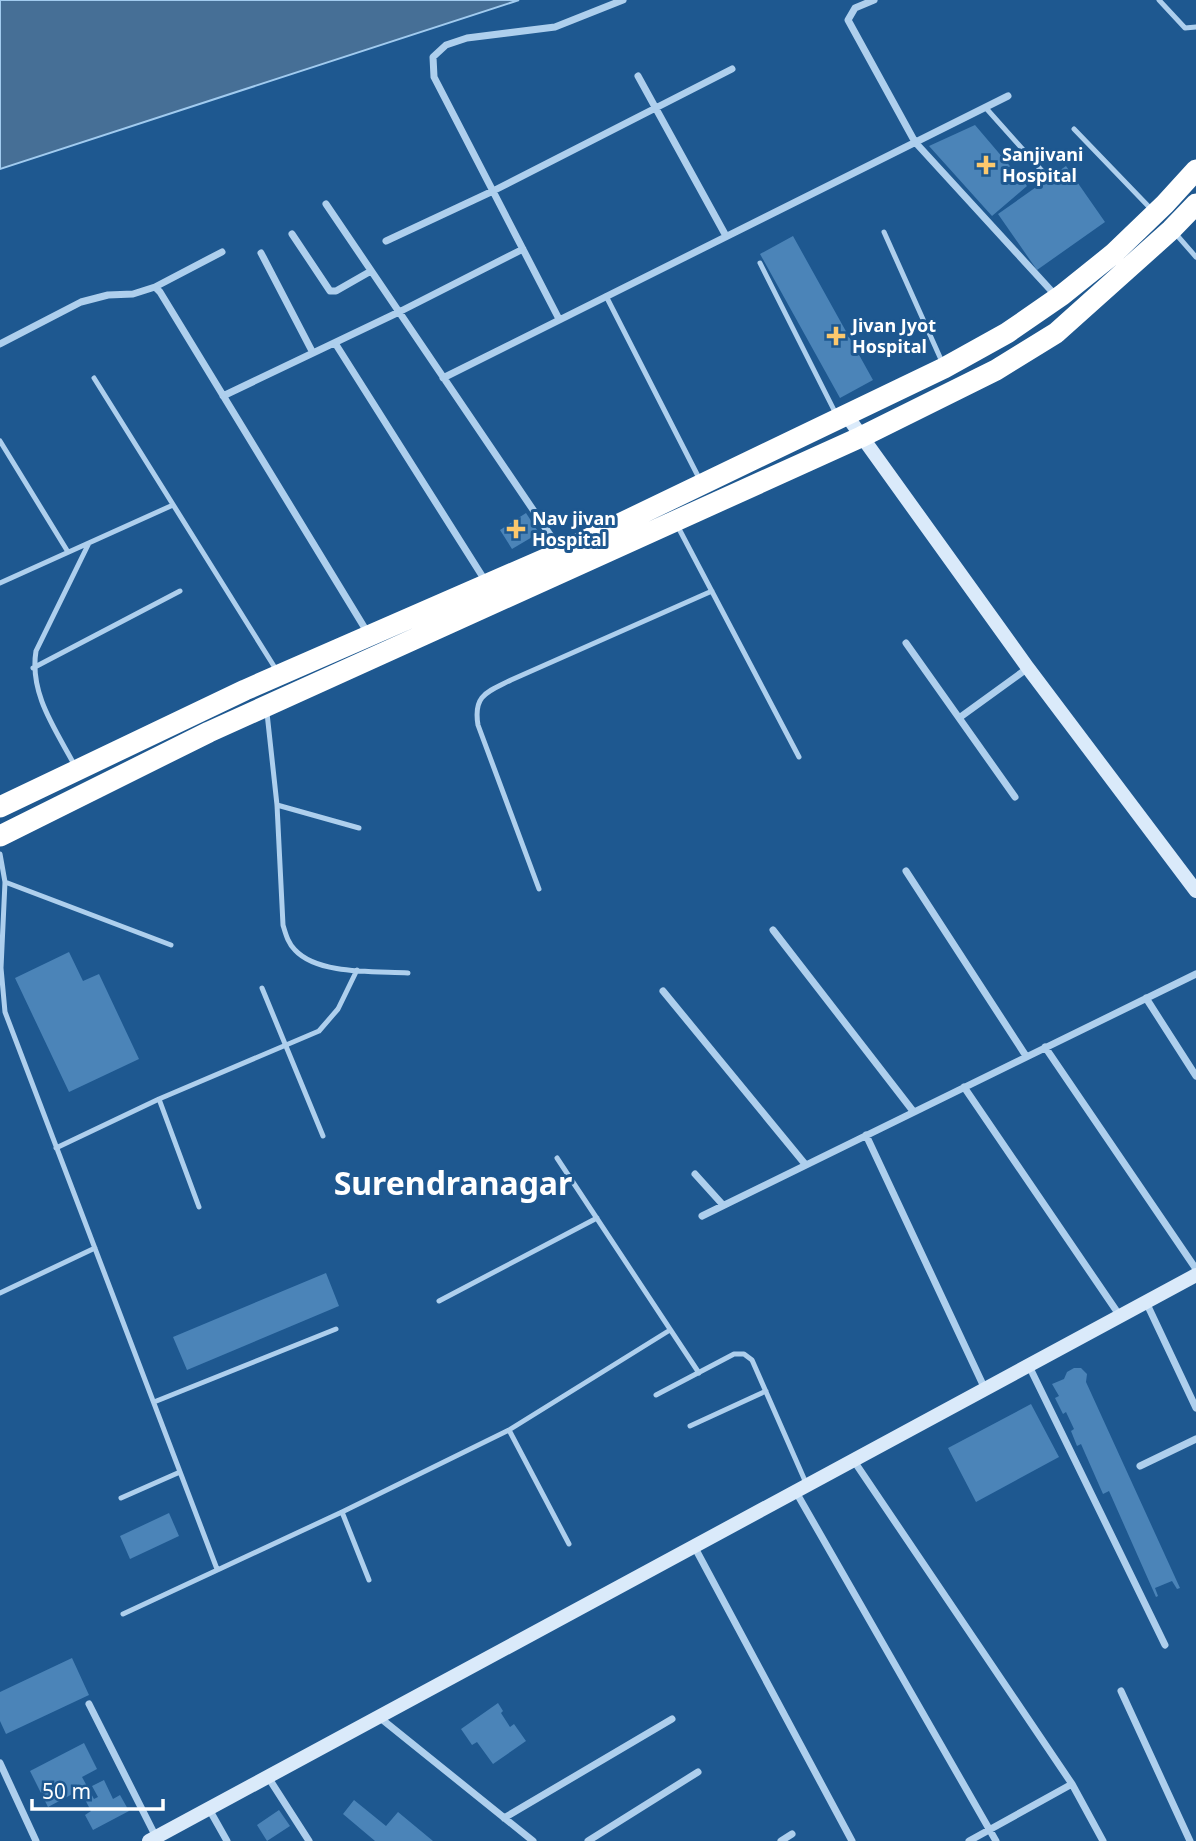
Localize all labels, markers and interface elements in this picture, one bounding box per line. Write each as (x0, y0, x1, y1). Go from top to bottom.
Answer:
place label: Sanjivani Hospital (1002, 142, 1083, 187)
marker: Sanjivani Hospital (976, 155, 996, 175)
place label: Jivan Jyot Hospital (850, 313, 936, 358)
marker: Jivan Jyot Hospital (826, 326, 846, 346)
place label: Nav jivan Hospital (532, 506, 616, 551)
marker: Nav jivan Hospital (506, 519, 526, 539)
district label: Surendranagar (334, 1161, 572, 1204)
scale bar (32, 1768, 163, 1812)
text: 50 m (42, 1777, 91, 1805)

